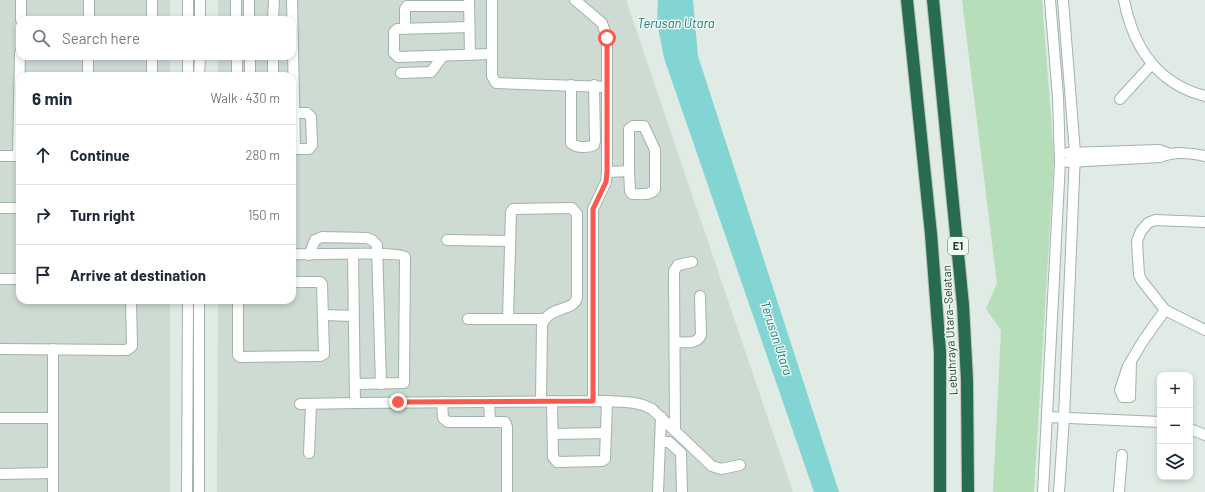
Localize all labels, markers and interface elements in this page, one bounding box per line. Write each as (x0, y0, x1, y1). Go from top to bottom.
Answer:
water label: Terusan Utara (637, 15, 715, 31)
search box (16, 16, 296, 60)
icon: search (30, 27, 52, 49)
text: Search here (62, 29, 140, 47)
route start (598, 29, 616, 47)
text: 6 min (32, 88, 72, 108)
text: Walk · 430 m (211, 90, 280, 106)
icon: ahead (32, 144, 54, 166)
text: Continue (70, 146, 130, 164)
text: 280 m (246, 147, 280, 163)
icon: right (32, 204, 54, 226)
text: Turn right (70, 206, 135, 224)
text: 150 m (248, 207, 280, 223)
road number: E1 (948, 237, 968, 255)
icon: arrive (32, 264, 54, 286)
street label: Lebuhraya Utara–Selatan (939, 265, 959, 396)
text: Arrive at destination (70, 266, 206, 284)
water label: Terusan Utara (757, 299, 797, 377)
map controls (1157, 372, 1193, 480)
button: + (1157, 372, 1193, 408)
route end (389, 393, 407, 411)
button: − (1157, 408, 1193, 444)
button: layers (1157, 444, 1193, 480)

